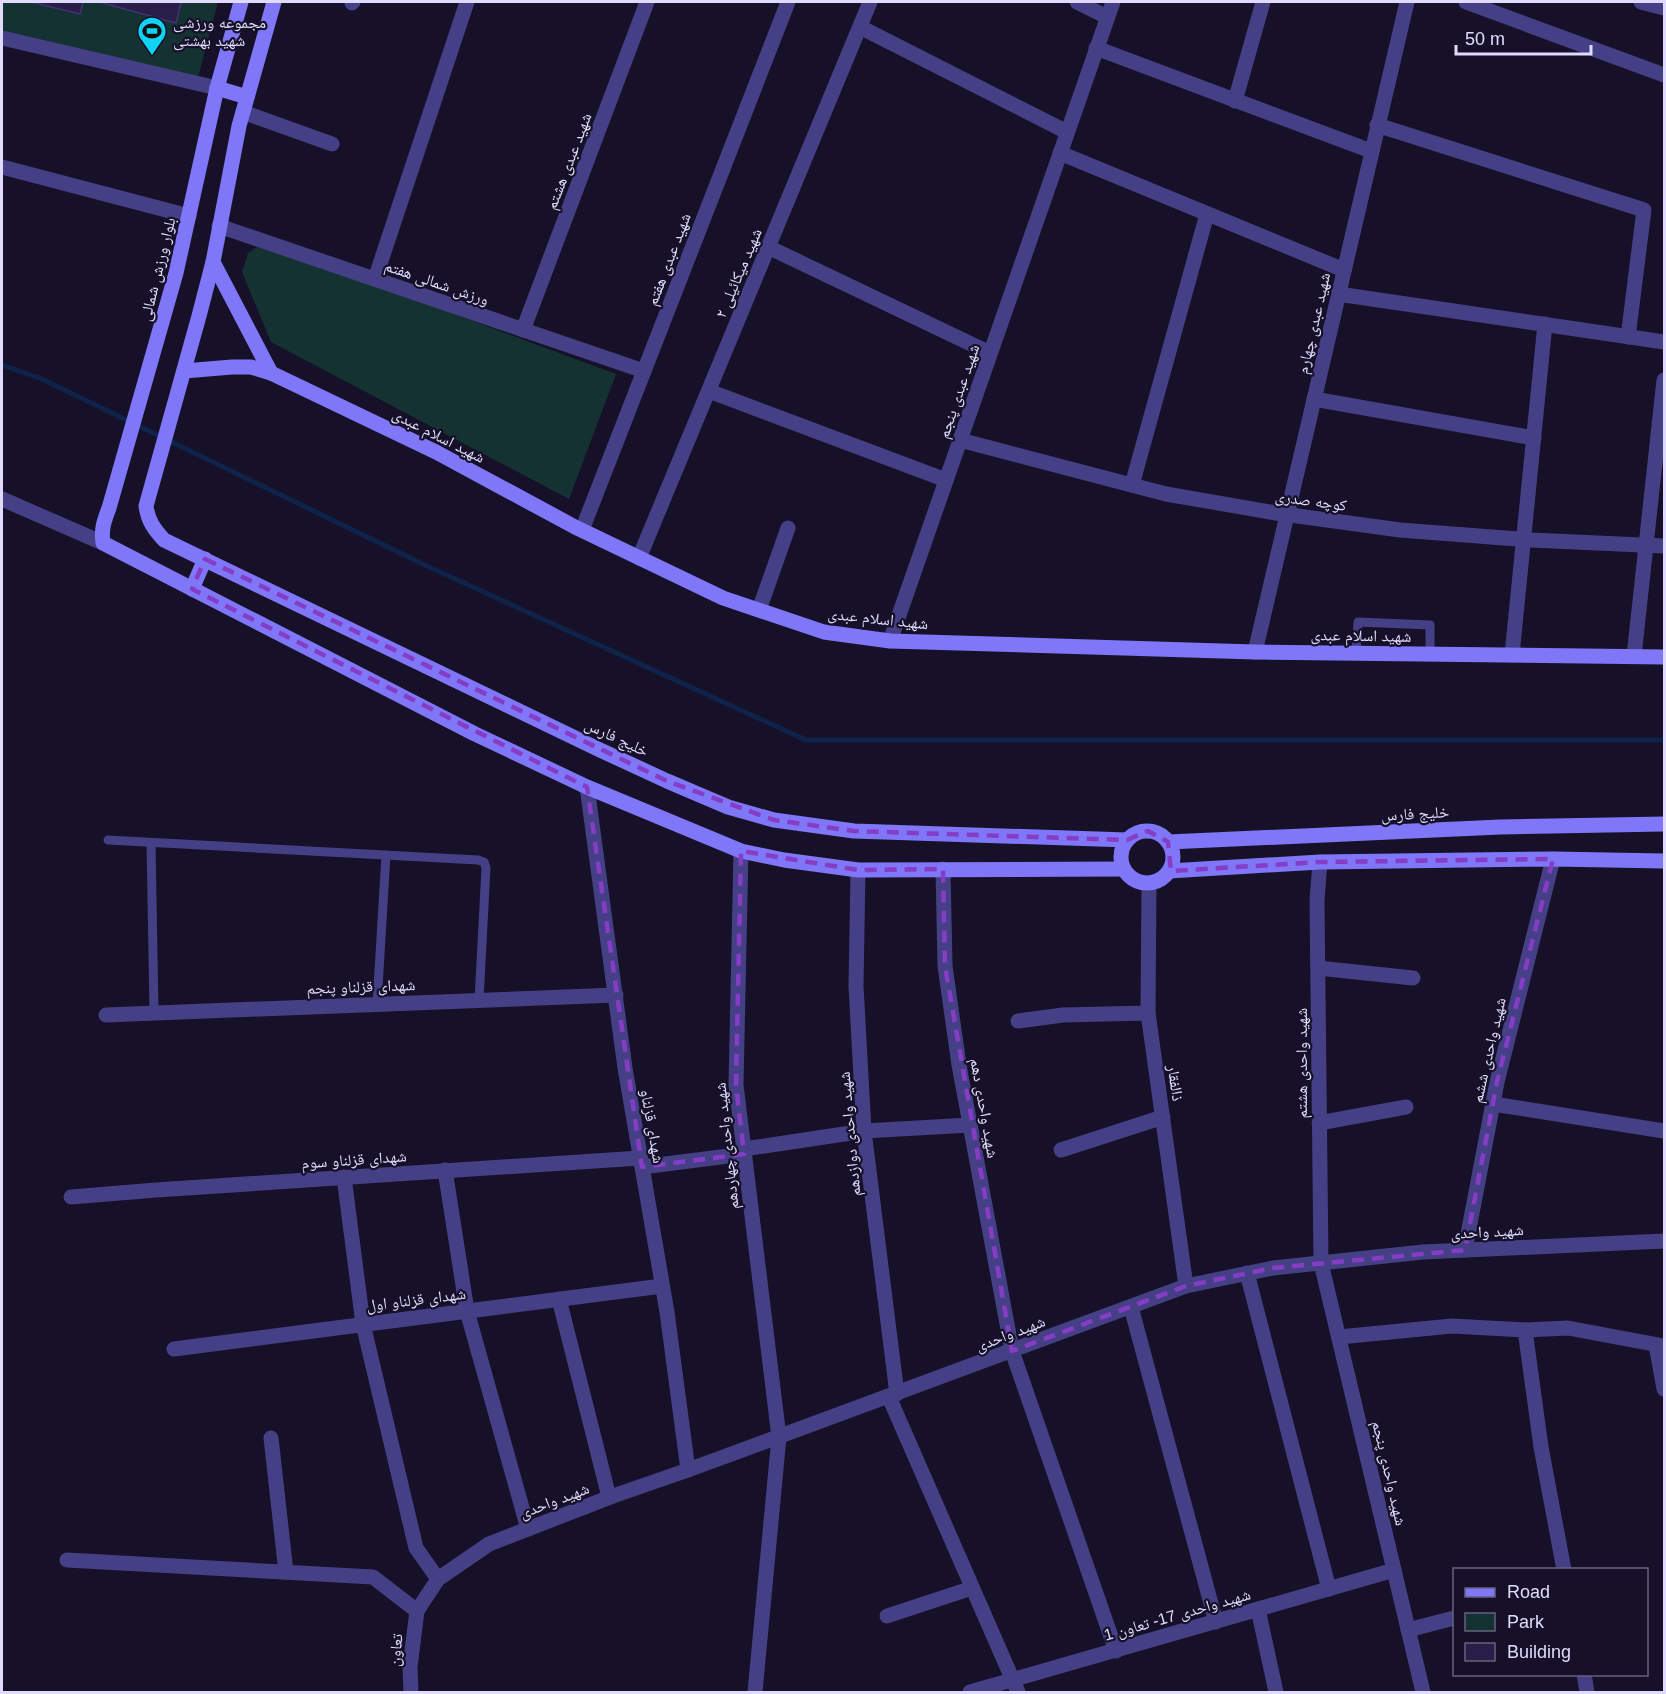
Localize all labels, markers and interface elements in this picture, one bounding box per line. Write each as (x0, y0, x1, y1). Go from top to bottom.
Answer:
place label: مجموعه ورزشی شهید بهشتی (173, 14, 266, 51)
sports icon: مجموعه ورزشی شهید بهشتی (136, 15, 168, 57)
scale bar (1456, 18, 1591, 56)
text: 50 m (1465, 29, 1505, 49)
street label: شهید عبدی هشتم (542, 111, 597, 213)
street label: شهید عبدی هفتم (643, 211, 696, 309)
street label: بلوار ورزش شمالی (136, 215, 181, 323)
street label: شهید میکائیلی ۲ (712, 226, 767, 321)
street label: ورزش شمالی هفتم (382, 257, 491, 310)
street label: شهید عبدی چهارم (1294, 271, 1335, 376)
street label: شهید عبدی پنجم (934, 342, 984, 441)
street label: شهید اسلام عبدی (389, 405, 488, 468)
street label: کوچه صدری (1274, 487, 1348, 516)
street label: شهید اسلام عبدی (827, 605, 929, 634)
street label: شهید اسلام عبدی (1310, 626, 1412, 647)
street label: خلیج فارس (581, 715, 651, 761)
street label: خلیج فارس (1381, 803, 1450, 826)
street label: شهدای قزلناو پنجم (306, 976, 416, 999)
street label: شهید واحدی ششم (1468, 996, 1511, 1105)
street label: شهید واحدی هشتم (1293, 1008, 1312, 1118)
street label: شهید واحدی دهم (965, 1057, 1002, 1160)
street label: ذالفقار (1163, 1063, 1186, 1102)
street label: شهید واحدی دوازدهم (836, 1071, 865, 1197)
street label: شهید واحدی چهاردهم (711, 1081, 744, 1210)
street label: شهدای قزلناو (636, 1088, 667, 1165)
street label: شهدای قزلناو سوم (301, 1147, 407, 1174)
street label: شهید واحدی (1450, 1221, 1524, 1244)
street label: شهدای قزلناو اول (365, 1285, 467, 1316)
street label: شهید واحدی (973, 1312, 1048, 1356)
street label: شهید واحدی پنجم (1367, 1419, 1410, 1528)
street label: شهید واحدی (517, 1479, 592, 1523)
legend (1453, 1568, 1648, 1676)
text: Road (1507, 1582, 1550, 1602)
street label: شهید واحدی 17- تعاون 1 (1102, 1585, 1253, 1645)
text: Park (1507, 1612, 1545, 1632)
street label: تعاون (385, 1632, 408, 1668)
text: Building (1507, 1642, 1571, 1662)

